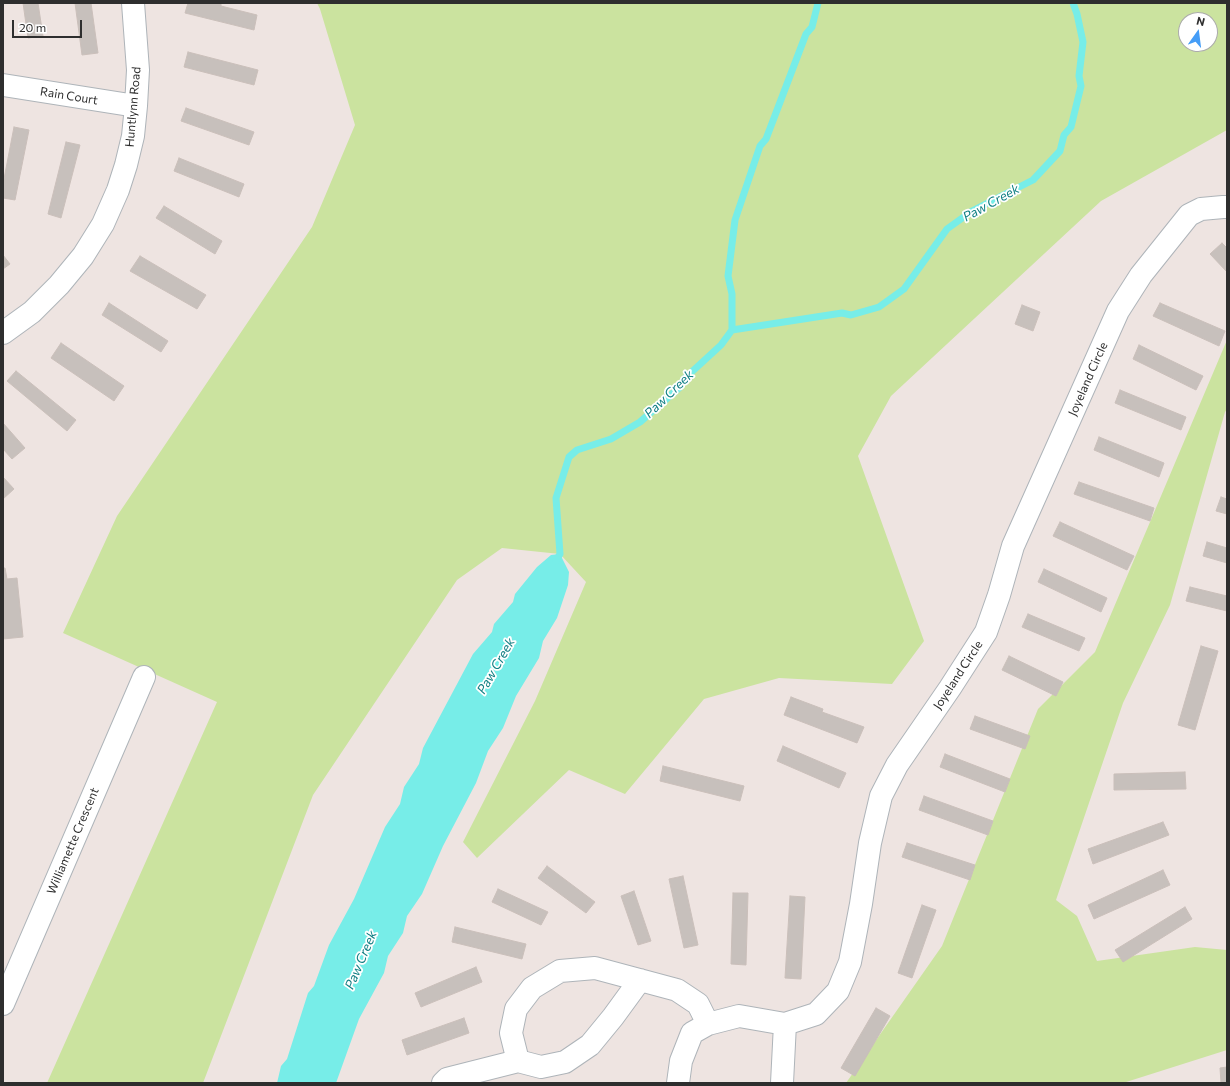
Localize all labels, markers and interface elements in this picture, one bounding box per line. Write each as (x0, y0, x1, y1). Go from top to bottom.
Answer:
scale bar (14, 12, 84, 38)
north arrow (1178, 12, 1218, 52)
text: N (1195, 14, 1206, 28)
text: 20 m (19, 20, 46, 34)
street label: Huntlynn Road (122, 66, 144, 148)
street label: Rain Court (39, 84, 99, 108)
water label: Paw Creek (960, 181, 1022, 225)
street label: Joyeland Circle (1065, 340, 1111, 418)
water label: Paw Creek (641, 367, 697, 421)
water label: Paw Creek (474, 635, 518, 697)
street label: Joyeland Circle (930, 638, 986, 712)
street label: Williamette Crescent (44, 785, 102, 897)
water label: Paw Creek (342, 928, 380, 992)

